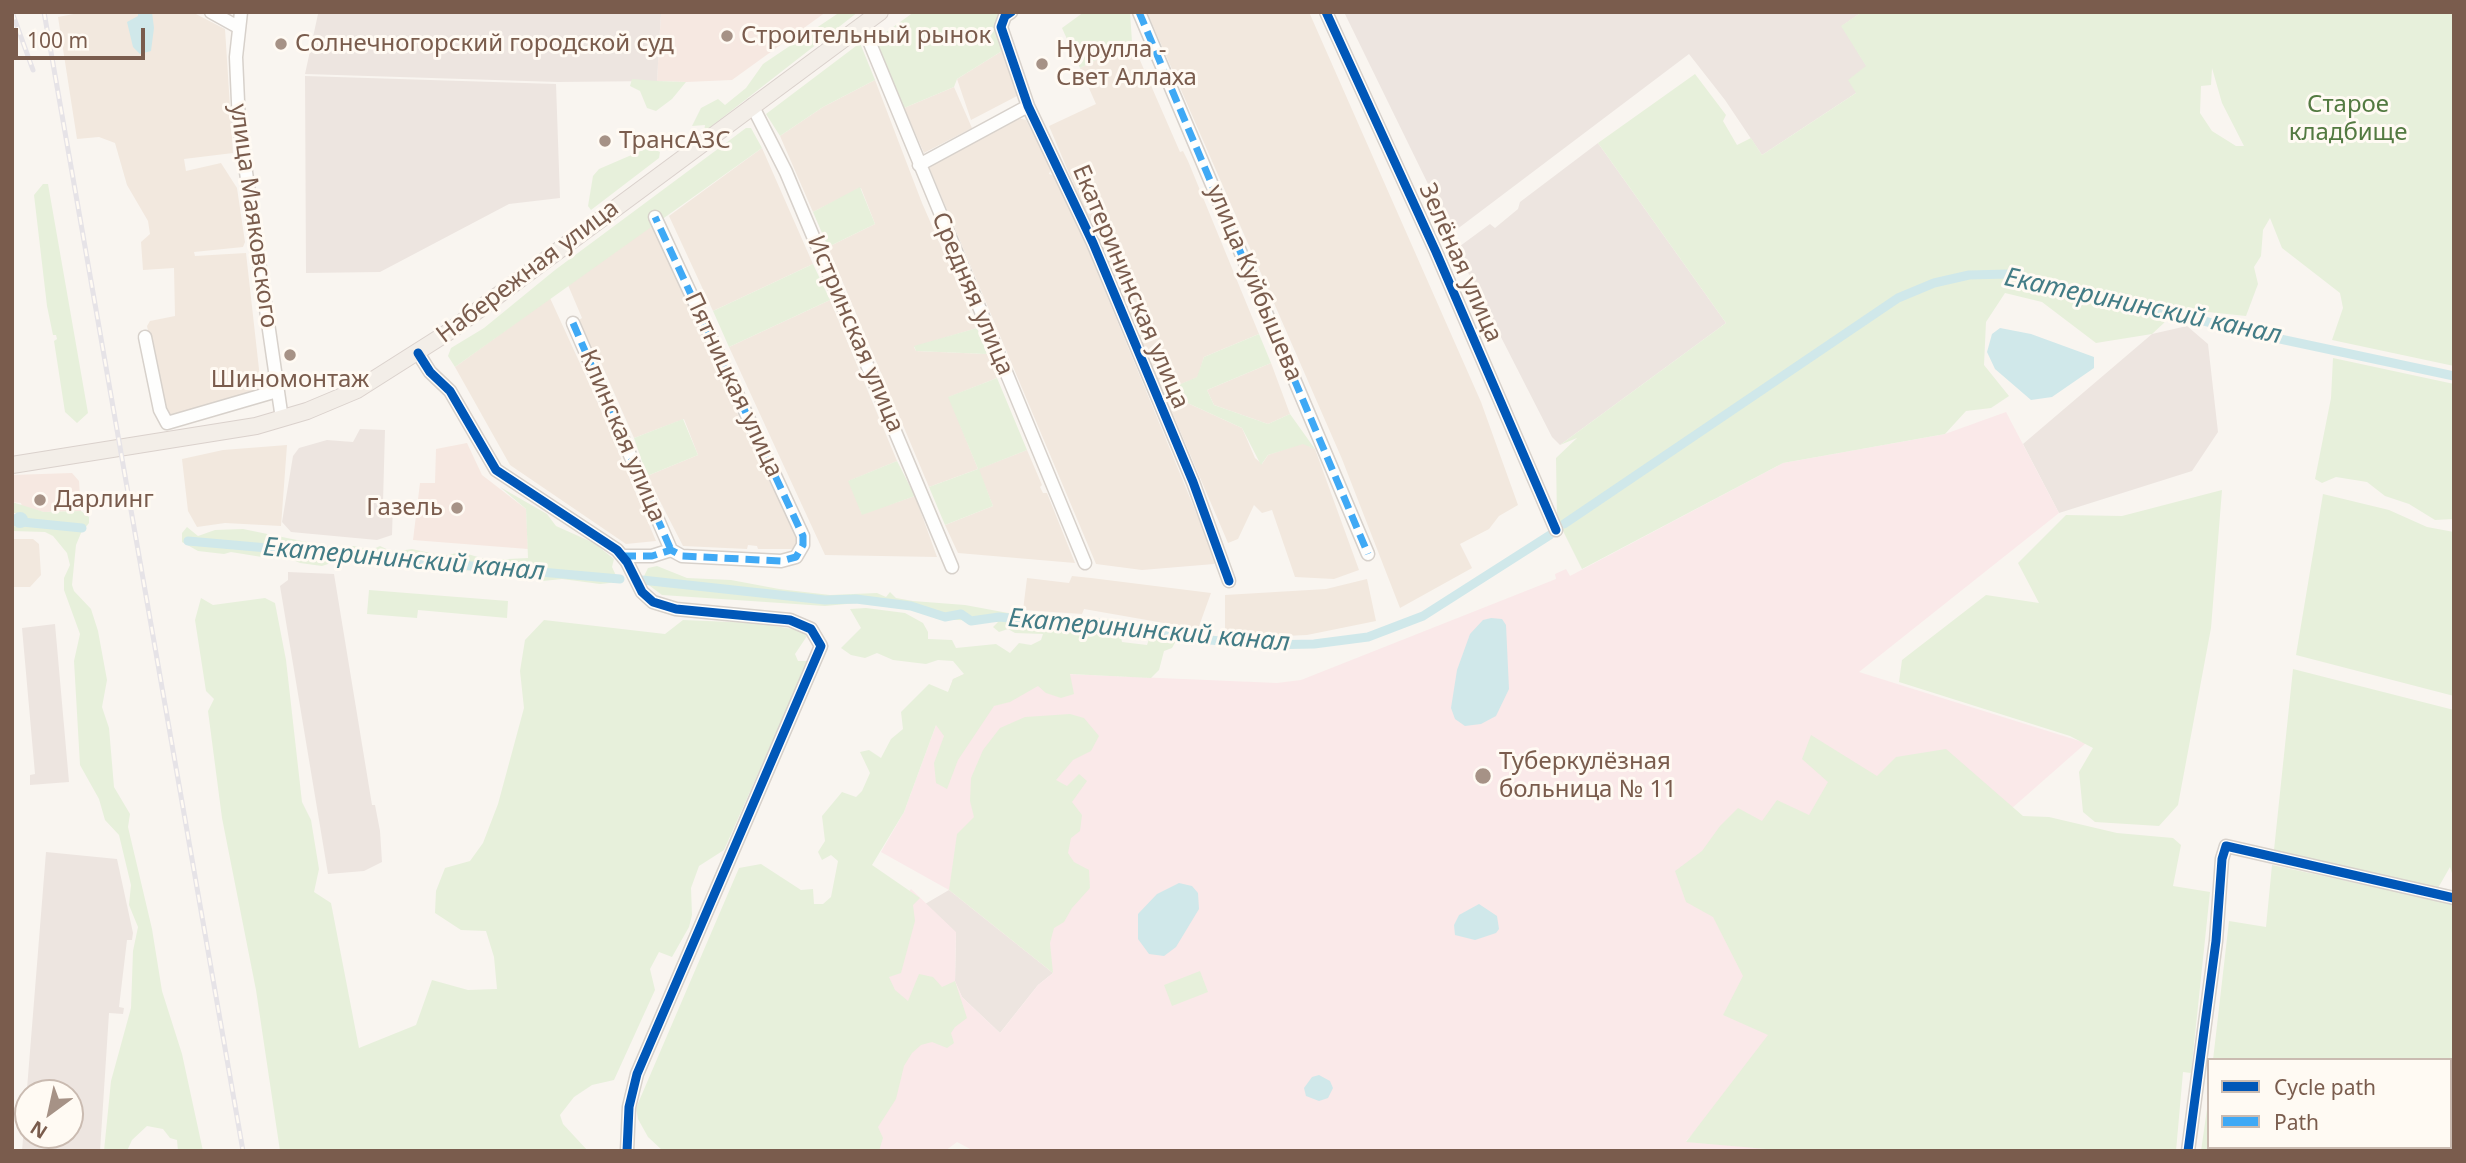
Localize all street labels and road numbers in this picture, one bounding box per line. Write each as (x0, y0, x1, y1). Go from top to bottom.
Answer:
street label: улица Маяковского (223, 102, 283, 330)
street label: Екатерининская улица (1066, 161, 1194, 413)
street label: Зелёная улица (1412, 179, 1508, 347)
street label: улица Куйбышева (1200, 181, 1308, 385)
street label: Набережная улица (431, 194, 625, 350)
street label: Средняя улица (925, 208, 1019, 380)
street label: Истринская улица (801, 231, 909, 437)
street label: Пятницкая улица (678, 288, 788, 482)
street label: Клинская улица (573, 346, 671, 526)

